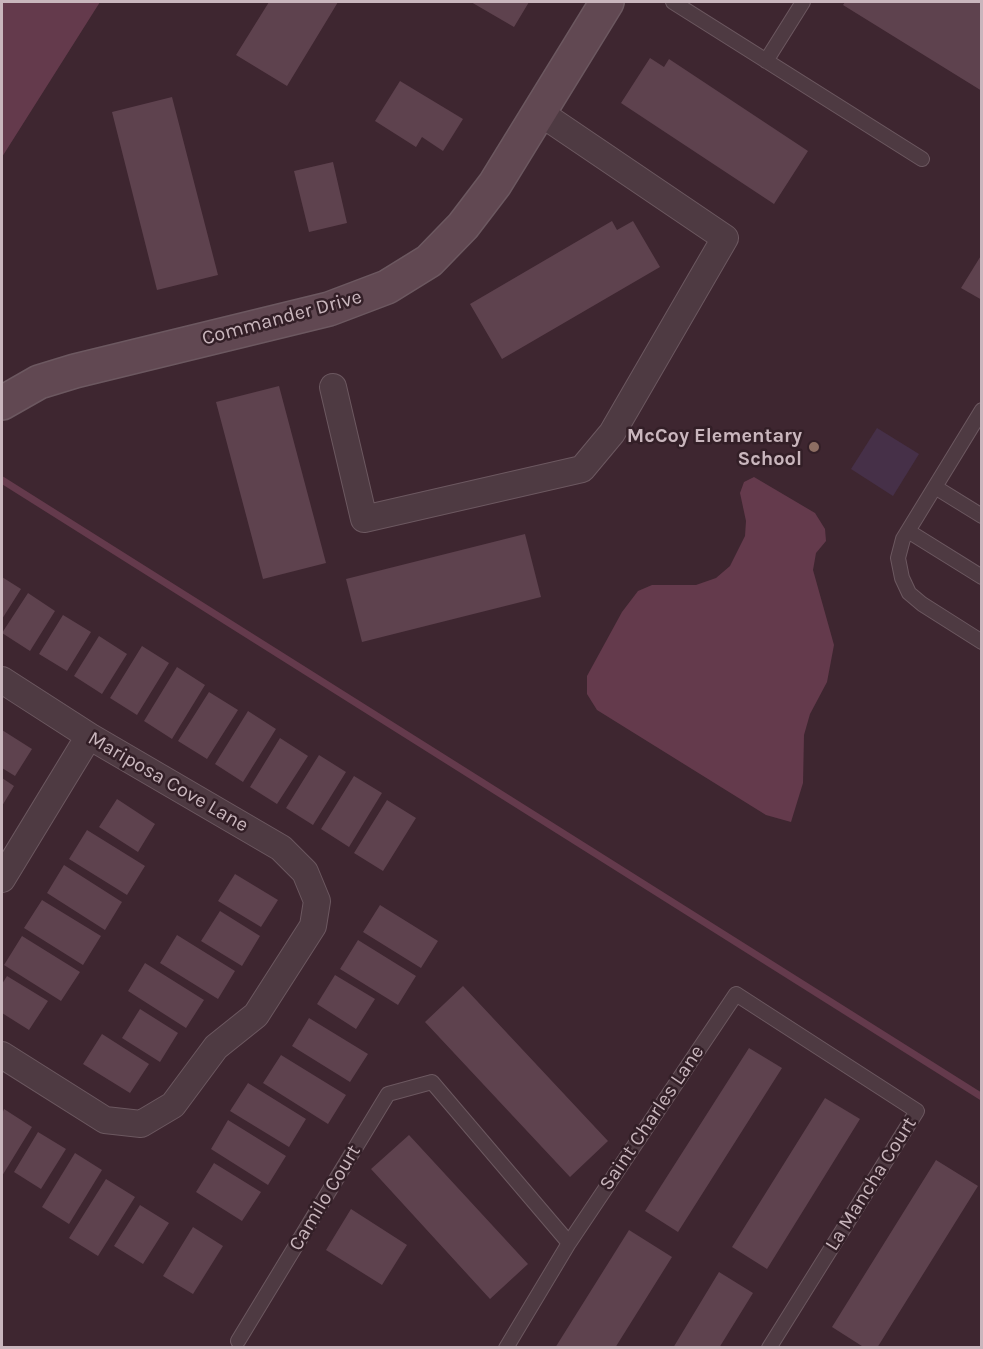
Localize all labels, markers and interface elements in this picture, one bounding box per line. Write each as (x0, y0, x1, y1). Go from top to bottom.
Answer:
street label: Commander Drive (199, 285, 365, 351)
place label: McCoy Elementary School (627, 424, 802, 471)
marker: McCoy Elementary School (807, 440, 821, 454)
street label: Mariposa Cove Lane (84, 726, 252, 838)
street label: Saint Charles Lane (595, 1041, 709, 1195)
street label: La Mancha Court (820, 1113, 922, 1255)
street label: Camilo Court (284, 1141, 366, 1255)

